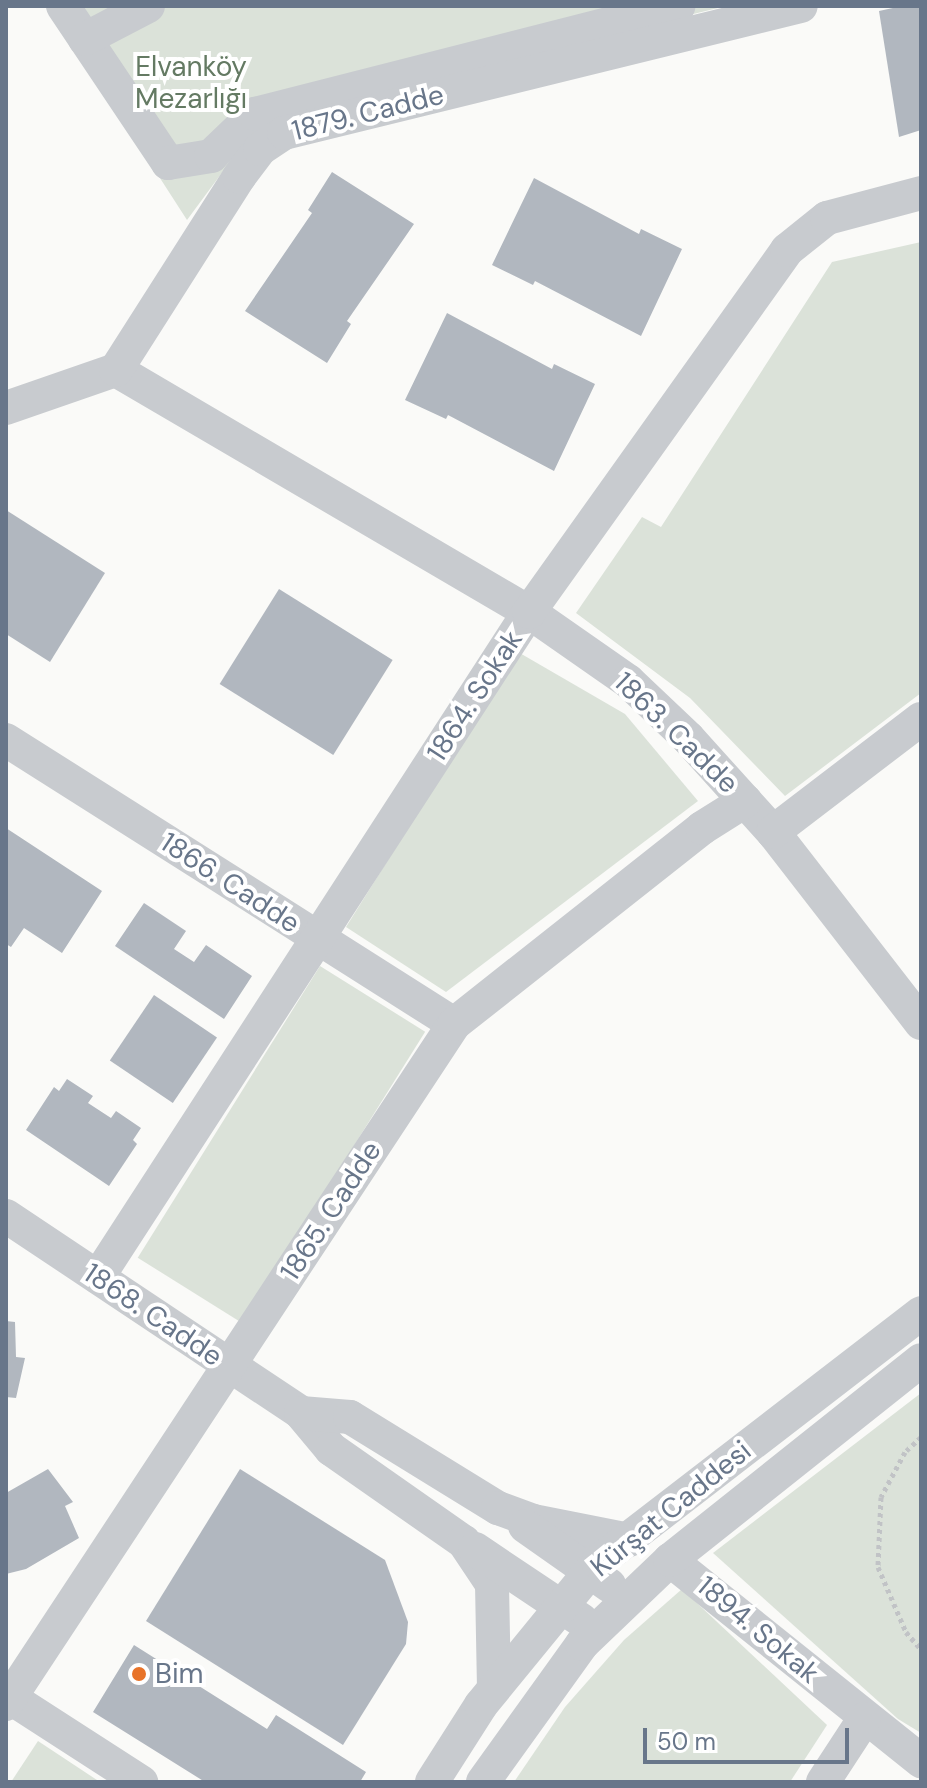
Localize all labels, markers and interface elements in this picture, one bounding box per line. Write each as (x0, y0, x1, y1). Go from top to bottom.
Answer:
park label: Elvanköy Mezarlığı (135, 50, 247, 116)
street label: 1879. Cadde (289, 78, 447, 148)
street label: 1864. Sokak (420, 624, 530, 768)
street label: 1863. Cadde (607, 666, 745, 800)
street label: 1866. Cadde (154, 826, 306, 940)
street label: 1865. Cadde (274, 1135, 388, 1287)
street label: 1868. Cadde (77, 1256, 229, 1374)
street label: Kürşat Caddesi (584, 1434, 758, 1584)
street label: 1894. Sokak (690, 1569, 826, 1691)
place label: Bim (155, 1657, 204, 1691)
marker: Bim (130, 1665, 148, 1683)
scale bar (647, 1712, 853, 1762)
text: 50 m (657, 1726, 716, 1757)

